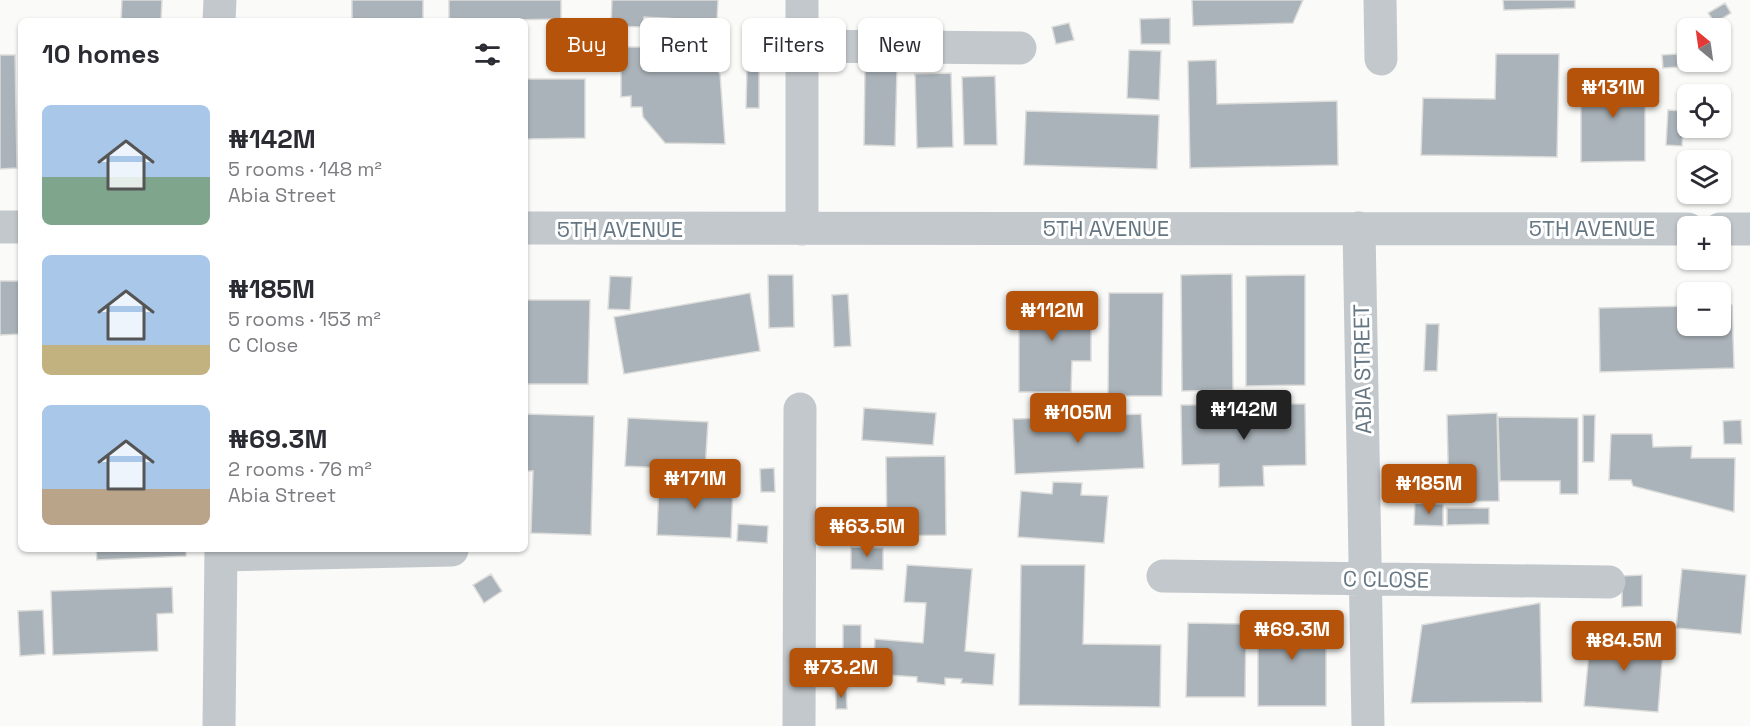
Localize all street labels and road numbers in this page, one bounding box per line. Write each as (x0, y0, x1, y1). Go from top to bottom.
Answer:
street label: 5TH AVENUE (1043, 214, 1169, 242)
street label: 5TH AVENUE (1529, 214, 1655, 242)
street label: 5TH AVENUE (557, 215, 683, 243)
street label: ABIA STREET (1347, 304, 1377, 434)
street label: C CLOSE (1343, 564, 1429, 594)

